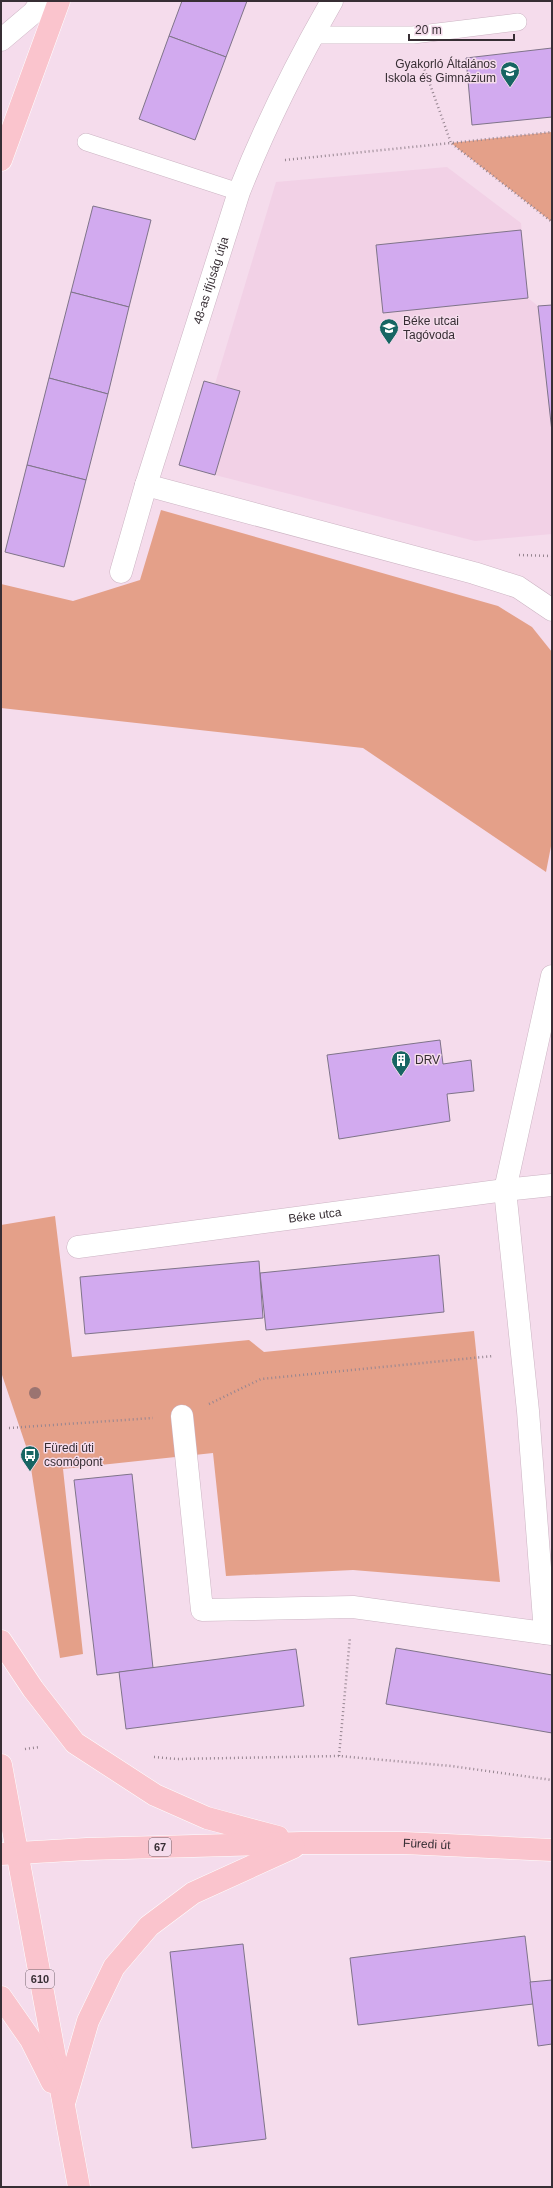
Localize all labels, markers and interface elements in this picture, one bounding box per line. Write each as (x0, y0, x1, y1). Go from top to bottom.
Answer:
scale bar (409, 16, 514, 42)
text: 20 m (415, 23, 442, 37)
place label: Gyakorló Általános Iskola és Gimnázium (385, 56, 496, 85)
school or university icon: Gyakorló Általános Iskola és Gimnázium (499, 60, 521, 88)
street label: 48-as ifjúság útja (190, 235, 231, 326)
place label: Béke utcai Tagóvoda (403, 314, 459, 342)
school or university icon: Béke utcai Tagóvoda (378, 317, 400, 345)
building icon: DRV (390, 1049, 412, 1077)
place label: DRV (415, 1053, 440, 1067)
street label: Béke utca (287, 1205, 343, 1226)
place label: Füredi úti csomópont (44, 1441, 103, 1469)
bus stop icon: Füredi úti csomópont (19, 1444, 41, 1472)
street label: Füredi út (403, 1836, 451, 1852)
road number: 67 (149, 1838, 171, 1856)
road number: 610 (26, 1970, 54, 1988)

